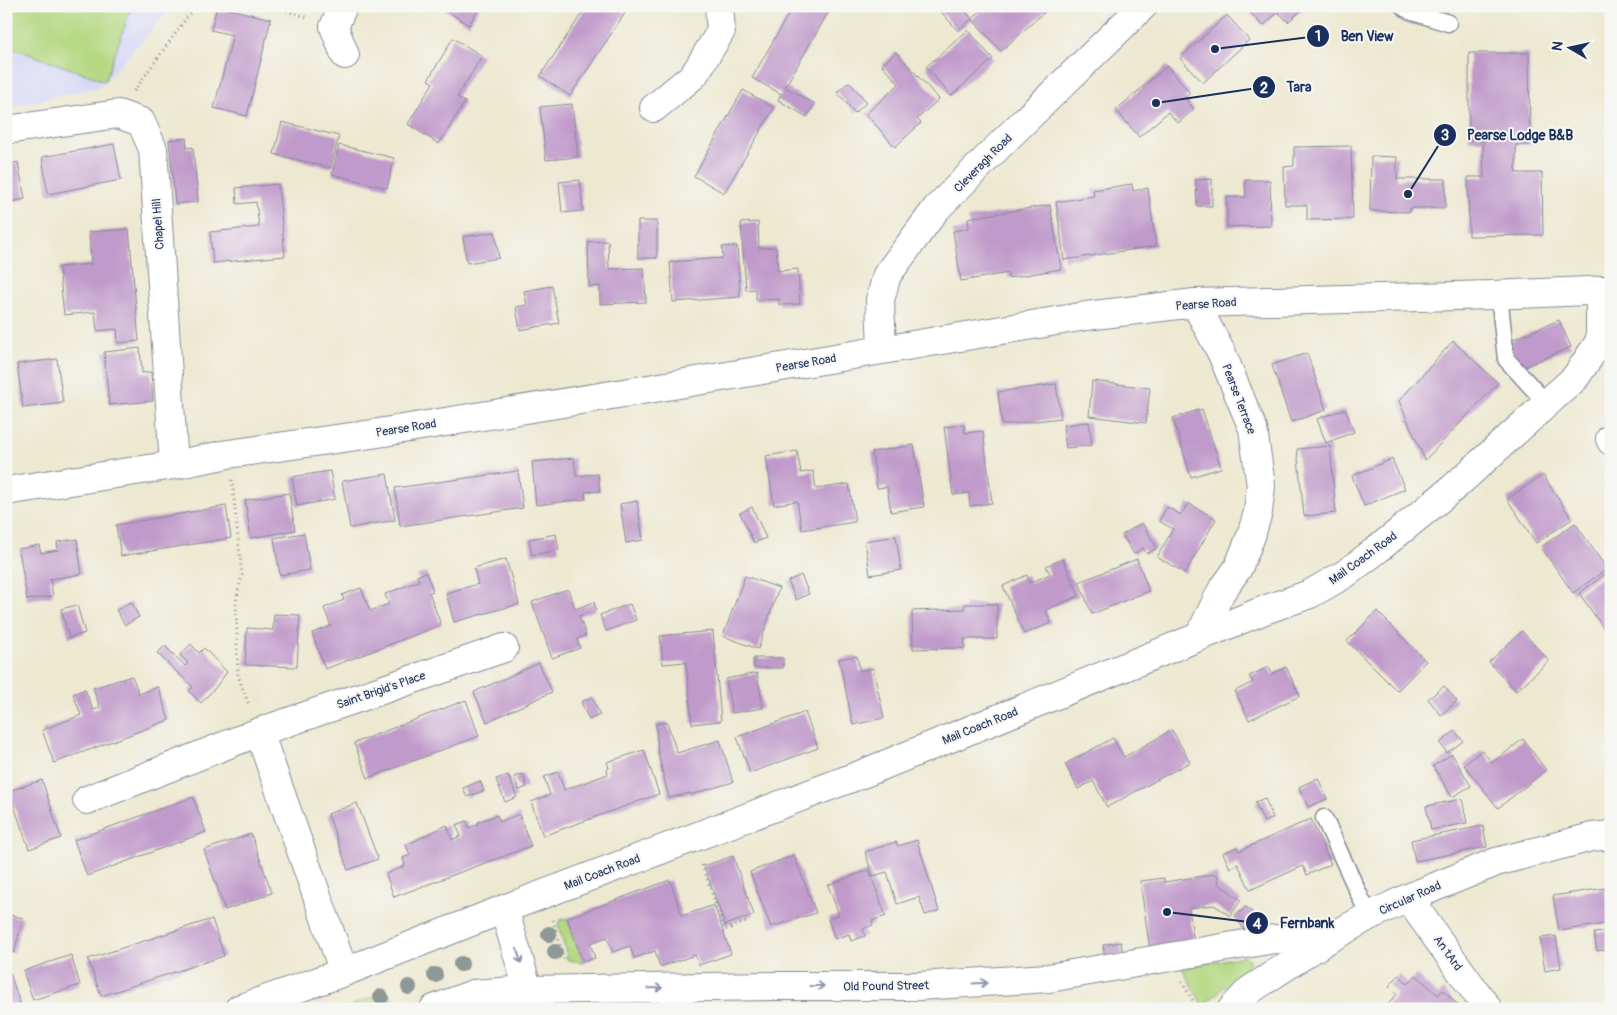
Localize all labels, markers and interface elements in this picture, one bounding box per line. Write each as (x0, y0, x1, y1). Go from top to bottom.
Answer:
callout: Ben View (1305, 21, 1403, 50)
north arrow (1544, 22, 1594, 72)
text: 1 (1315, 27, 1321, 46)
text: Ben View (1341, 28, 1394, 45)
text: N (1549, 40, 1567, 52)
callout: Tara (1251, 73, 1321, 102)
text: 2 (1260, 79, 1268, 98)
text: Tara (1286, 79, 1312, 96)
callout: Pearse Lodge B&B (1432, 121, 1583, 150)
text: 3 (1441, 126, 1449, 145)
text: Pearse Lodge B&B (1467, 127, 1573, 144)
street label: Cleveragh Road (951, 131, 1016, 196)
street label: Chapel Hill (149, 198, 168, 250)
street label: Pearse Road (1175, 295, 1237, 314)
street label: Pearse Road (775, 351, 838, 376)
street label: Pearse Terrace (1218, 362, 1259, 437)
street label: Pearse Road (375, 416, 438, 441)
street label: Mail Coach Road (1326, 529, 1400, 588)
street label: Saint Brigid's Place (335, 668, 428, 713)
street label: Mail Coach Road (940, 704, 1020, 748)
street label: Mail Coach Road (562, 851, 643, 894)
street label: Circular Road (1377, 878, 1444, 919)
callout: Fernbank (1244, 909, 1344, 938)
text: 4 (1253, 915, 1262, 934)
text: Fernbank (1280, 915, 1334, 932)
street label: An tArd (1430, 933, 1465, 974)
one-way arrow (514, 947, 524, 963)
street label: Old Pound Street (843, 978, 929, 995)
one-way arrow (971, 978, 987, 987)
one-way arrow (809, 981, 825, 991)
one-way arrow (646, 983, 663, 993)

